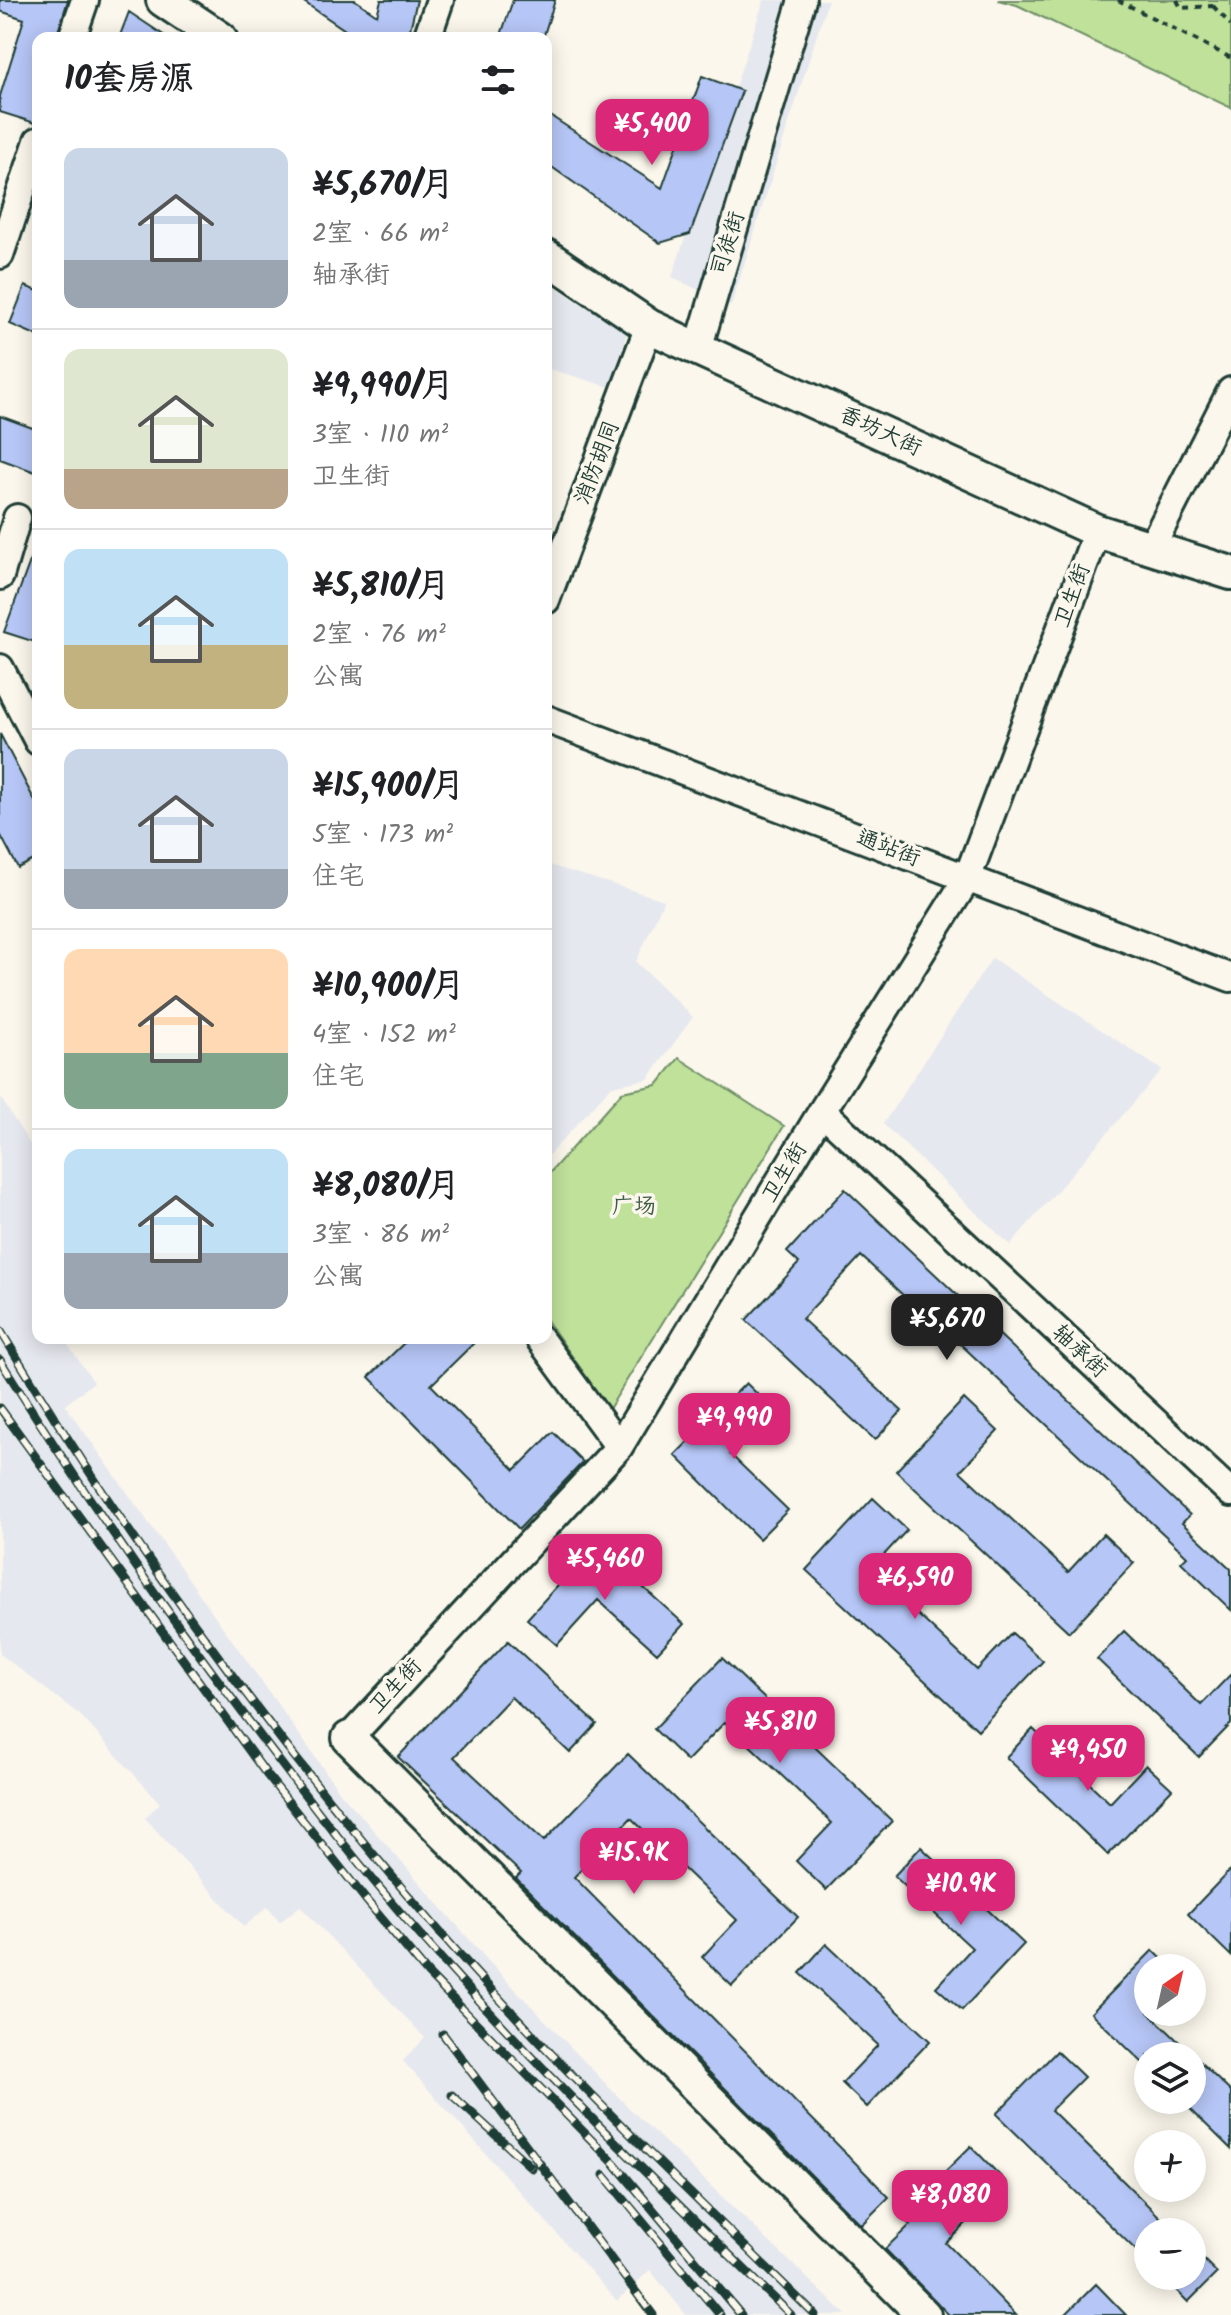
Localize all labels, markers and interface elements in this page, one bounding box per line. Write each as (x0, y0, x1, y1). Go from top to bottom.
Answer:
text: 10套房源 (64, 53, 194, 107)
icon: filters (476, 58, 520, 102)
pin: ¥5,400 (587, 99, 717, 167)
text: ¥5,400 (614, 104, 690, 146)
text: ¥5,670/月 (312, 159, 455, 213)
icon: home (128, 180, 224, 276)
street label: 司徒街 (703, 207, 755, 281)
text: 2室 · 66 m² (312, 213, 448, 255)
text: 轴承街 (312, 255, 390, 297)
text: ¥9,990/月 (312, 360, 454, 414)
icon: home (128, 381, 224, 477)
street label: 香坊大街 (833, 398, 927, 466)
text: 3室 · 110 m² (312, 414, 448, 456)
street label: 消防胡同 (566, 416, 630, 510)
text: 卫生街 (312, 456, 390, 498)
street label: 卫生街 (1045, 559, 1101, 633)
text: ¥5,810/月 (312, 560, 450, 614)
icon: home (128, 581, 224, 677)
text: 2室 · 76 m² (312, 614, 446, 656)
text: 公寓 (312, 656, 364, 698)
text: ¥15,900/月 (312, 760, 465, 814)
icon: home (128, 781, 224, 877)
text: 5室 · 173 m² (312, 814, 453, 856)
street label: 通站街 (851, 821, 925, 877)
text: 住宅 (312, 856, 364, 898)
text: ¥10,900/月 (312, 960, 465, 1014)
icon: home (128, 981, 224, 1077)
text: 4室 · 152 m² (312, 1014, 456, 1056)
text: 住宅 (312, 1056, 364, 1098)
street label: 卫生街 (753, 1136, 817, 1210)
text: ¥8,080/月 (312, 1160, 460, 1214)
icon: home (128, 1181, 224, 1277)
park label: 广场 (612, 1190, 656, 1225)
text: 3室 · 86 m² (312, 1214, 449, 1256)
text: 公寓 (312, 1256, 364, 1298)
pin: ¥5,670 (882, 1294, 1012, 1362)
text: ¥5,670 (909, 1299, 985, 1341)
street label: 轴承街 (1043, 1317, 1115, 1387)
pin: ¥9,990 (669, 1393, 799, 1461)
text: ¥9,990 (696, 1398, 772, 1440)
pin: ¥5,460 (540, 1534, 670, 1602)
text: ¥5,460 (566, 1539, 644, 1581)
pin: ¥6,590 (850, 1553, 980, 1621)
text: ¥6,590 (877, 1558, 953, 1600)
street label: 卫生街 (361, 1651, 431, 1723)
pin: ¥5,810 (715, 1697, 845, 1765)
text: ¥5,810 (744, 1702, 816, 1744)
pin: ¥9,450 (1023, 1725, 1153, 1793)
text: ¥9,450 (1050, 1730, 1126, 1772)
pin: ¥15.9K (569, 1828, 699, 1896)
text: ¥15.9K (598, 1833, 670, 1875)
pin: ¥10.9K (896, 1859, 1026, 1927)
text: ¥10.9K (925, 1864, 997, 1906)
north arrow (1134, 1954, 1206, 2026)
map controls (1134, 1954, 1206, 2290)
button: layers (1134, 2042, 1206, 2114)
button: + (1134, 2130, 1206, 2202)
pin: ¥8,080 (885, 2170, 1015, 2238)
text: ¥8,080 (910, 2175, 990, 2217)
button: − (1134, 2218, 1206, 2290)

